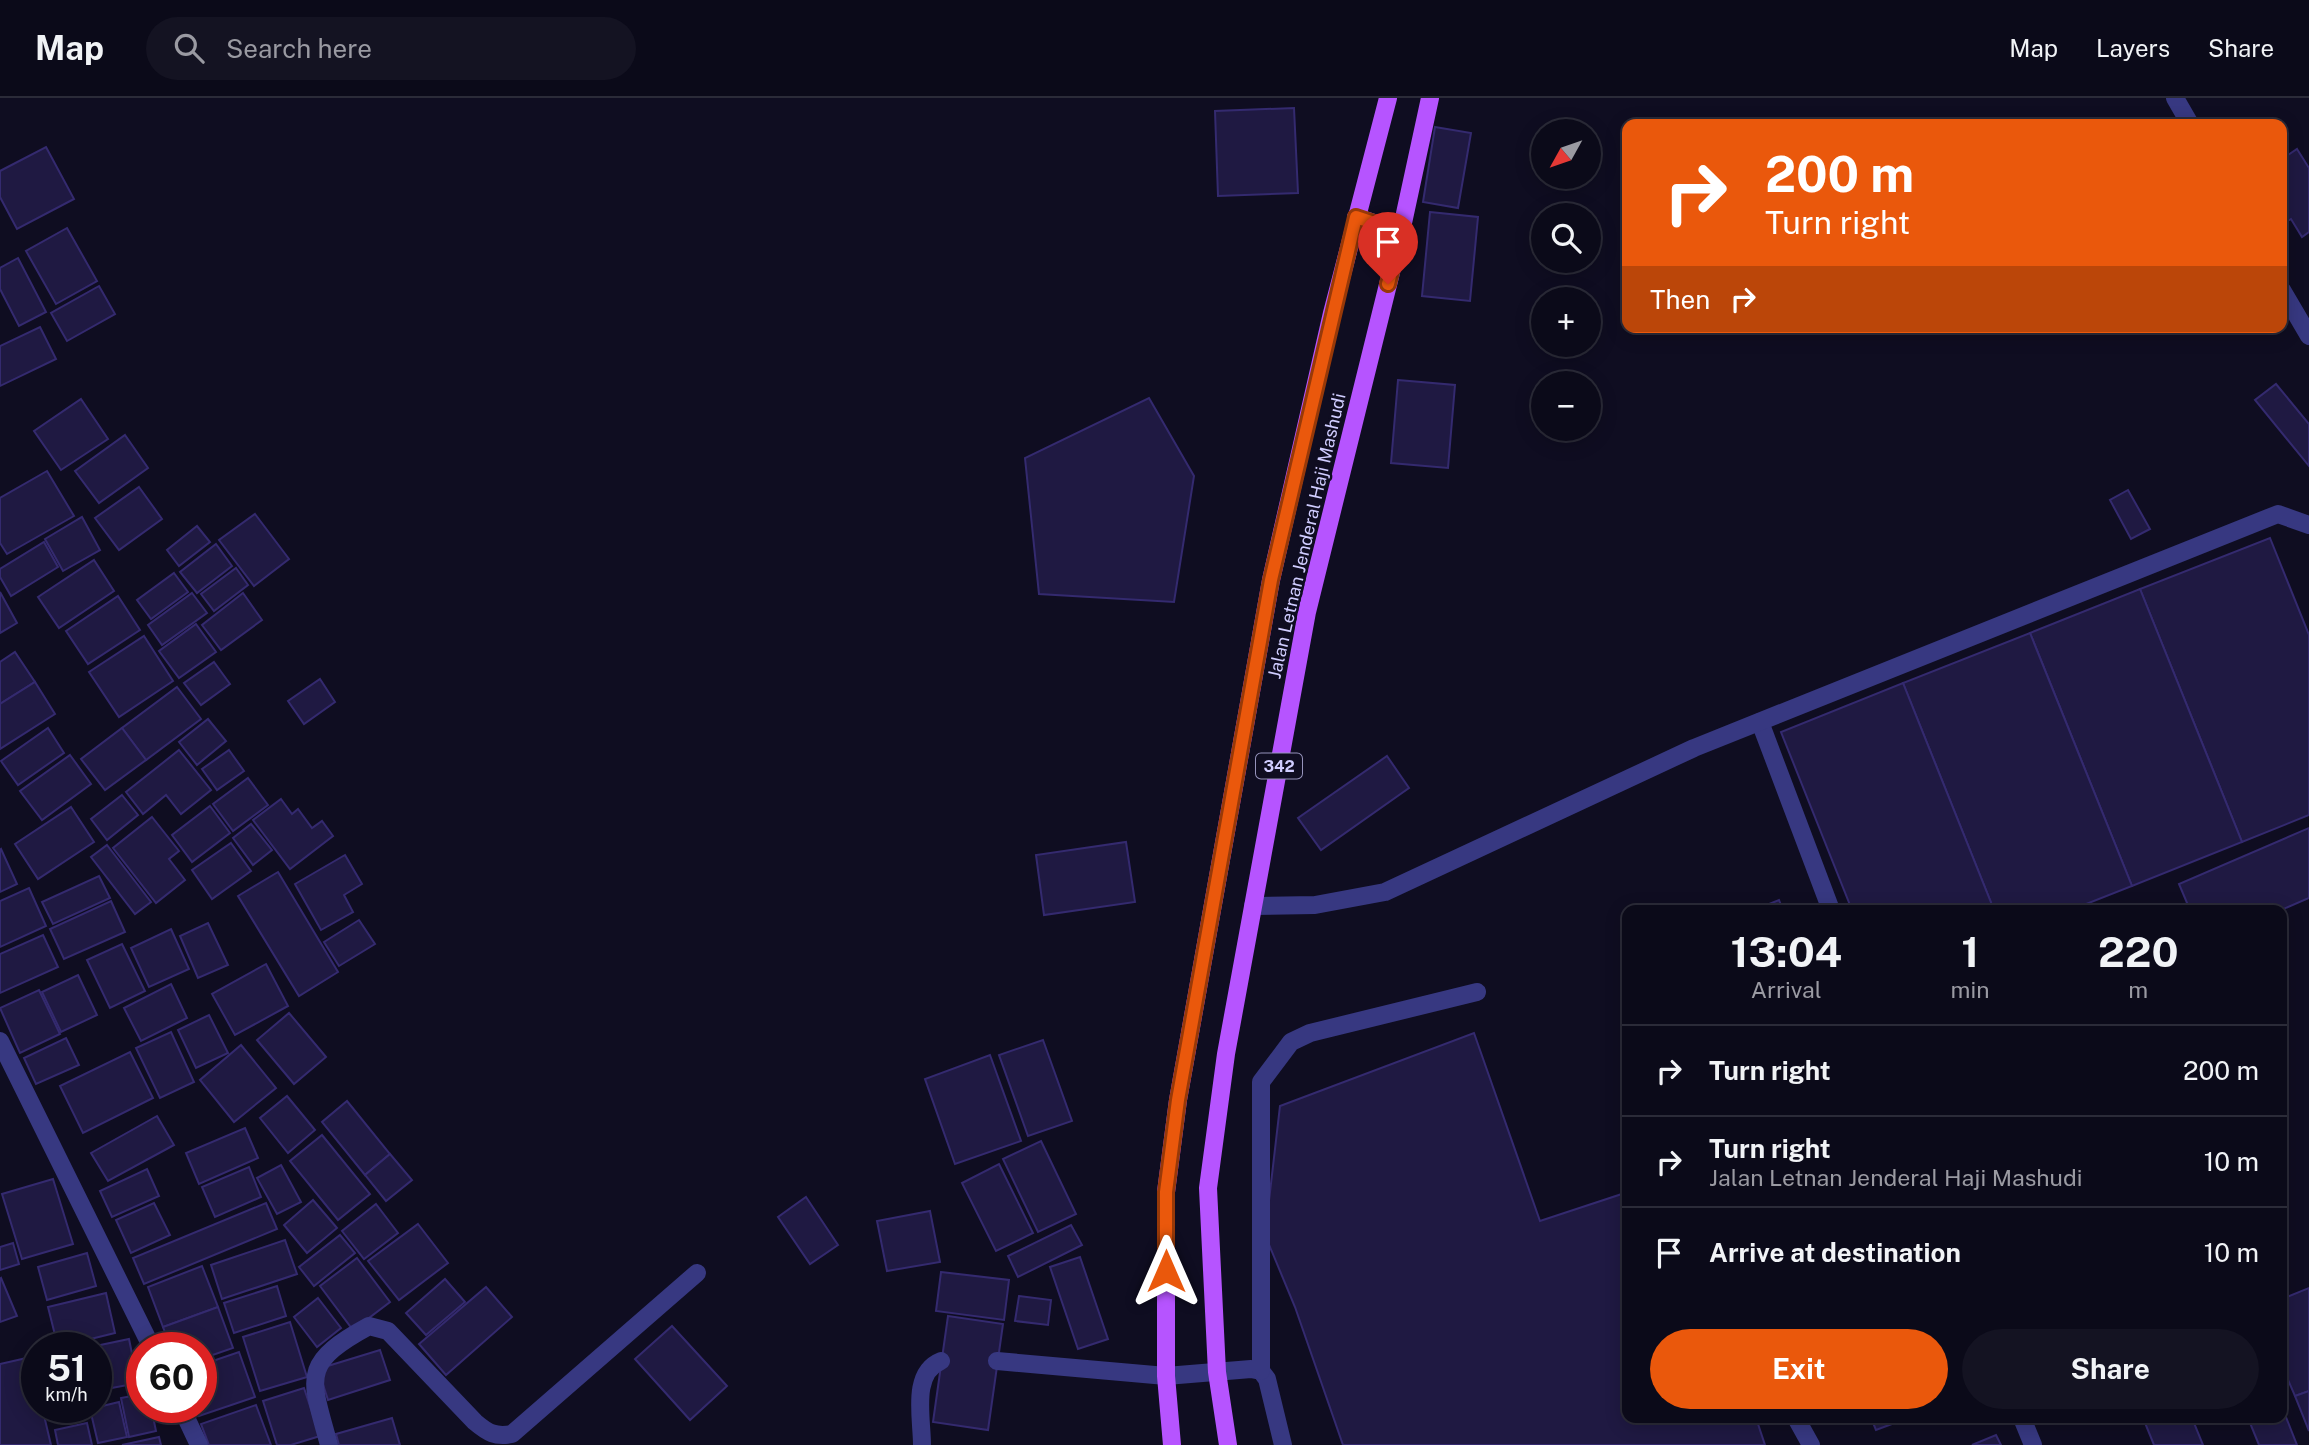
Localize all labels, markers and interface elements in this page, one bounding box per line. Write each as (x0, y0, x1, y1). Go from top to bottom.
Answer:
search box (146, 17, 636, 80)
text: Map (35, 29, 104, 67)
icon: search (170, 29, 208, 67)
text: Search here (226, 33, 372, 64)
text: Map (2009, 34, 2058, 62)
text: Layers (2096, 34, 2170, 62)
text: Share (2208, 34, 2274, 62)
north arrow (1531, 119, 1601, 189)
map controls (1531, 119, 1601, 441)
text: 200 m (1765, 145, 1914, 203)
icon: right (1650, 147, 1741, 238)
button: search (1531, 203, 1601, 273)
text: Turn right (1765, 204, 1910, 241)
pin (1358, 212, 1418, 284)
icon: arrive (1369, 223, 1407, 261)
icon: right (1724, 280, 1762, 318)
text: Then (1650, 284, 1710, 315)
button: + (1531, 287, 1601, 357)
button: − (1531, 371, 1601, 441)
street label: Jalan Letnan Jenderal Haji Mashudi (1263, 391, 1350, 681)
road number: 342 (1256, 754, 1302, 778)
text: 13:04 (1730, 927, 1842, 976)
text: 1 (1961, 927, 1979, 976)
text: 220 (2098, 927, 2179, 976)
text: Arrival (1751, 976, 1822, 1003)
text: min (1951, 976, 1990, 1003)
text: m (2128, 976, 2148, 1003)
icon: right (1650, 1052, 1688, 1090)
text: Turn right (1709, 1055, 1831, 1086)
text: 200 m (2183, 1055, 2259, 1086)
text: Turn right (1709, 1133, 1831, 1164)
icon: right (1650, 1143, 1688, 1181)
text: 10 m (2204, 1146, 2259, 1177)
text: Jalan Letnan Jenderal Haji Mashudi (1709, 1164, 2082, 1191)
position arrow (1129, 1234, 1203, 1308)
icon: arrive (1650, 1234, 1688, 1272)
text: Arrive at destination (1709, 1237, 1961, 1268)
text: 10 m (2204, 1237, 2259, 1268)
button: Exit (1650, 1329, 1948, 1409)
button: Share (1962, 1329, 2259, 1409)
speed limit sign: 60 (126, 1332, 217, 1423)
text: 51 (47, 1348, 86, 1389)
text: km/h (45, 1384, 88, 1405)

